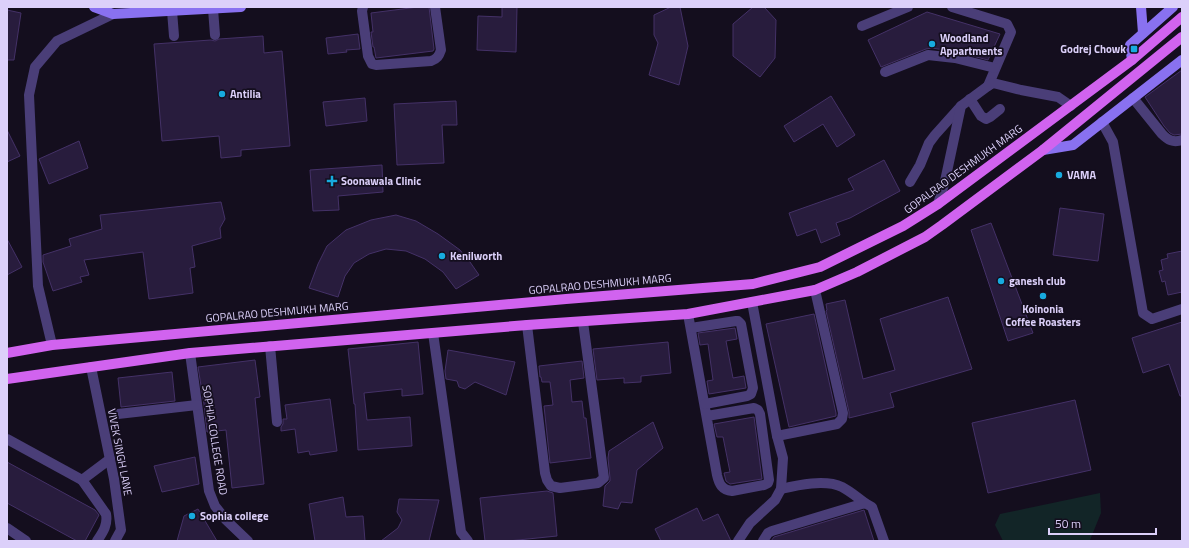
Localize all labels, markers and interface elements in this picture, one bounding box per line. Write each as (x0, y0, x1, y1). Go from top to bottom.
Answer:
place label: Woodland Appartments (940, 30, 1002, 59)
marker: Woodland Appartments (927, 39, 937, 49)
place label: Godrej Chowk (1060, 41, 1126, 57)
marker: Godrej Chowk (1129, 44, 1139, 54)
place label: Antilia (230, 86, 261, 102)
marker: Antilia (217, 89, 227, 99)
street label: GOPALRAO DESHMUKH MARG (900, 120, 1026, 218)
place label: VAMA (1067, 167, 1096, 183)
marker: VAMA (1054, 170, 1064, 180)
place label: Soonawala Clinic (341, 173, 421, 189)
marker: Soonawala Clinic (326, 175, 338, 187)
place label: Kenilworth (450, 248, 502, 264)
marker: Kenilworth (437, 251, 447, 261)
street label: GOPALRAO DESHMUKH MARG (528, 270, 672, 298)
place label: ganesh club (1009, 273, 1066, 289)
marker: ganesh club (996, 276, 1006, 286)
marker: Koinonia Coffee Roasters (1038, 291, 1048, 301)
street label: GOPALRAO DESHMUKH MARG (205, 298, 349, 326)
place label: Koinonia Coffee Roasters (1005, 301, 1081, 330)
street label: SOPHIA COLLEGE ROAD (198, 384, 232, 496)
street label: VIVEK SINGH LANE (104, 407, 136, 497)
place label: Sophia college (200, 508, 269, 524)
scale bar (1049, 510, 1156, 536)
marker: Sophia college (187, 511, 197, 521)
text: 50 m (1055, 514, 1081, 533)

